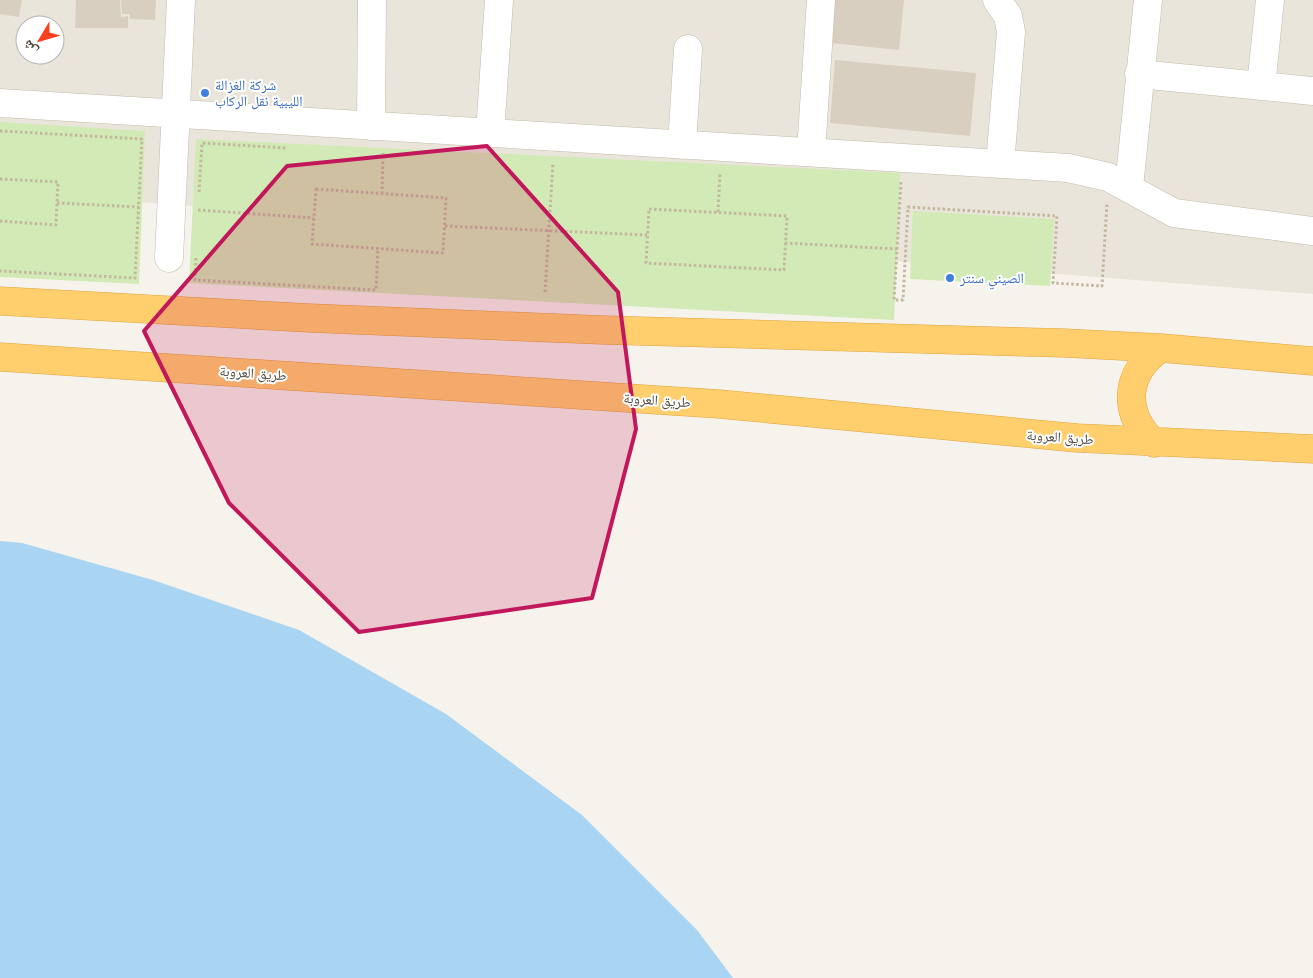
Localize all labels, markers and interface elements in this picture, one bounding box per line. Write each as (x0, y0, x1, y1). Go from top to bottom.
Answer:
north arrow (15, 15, 65, 65)
text: ش (19, 36, 41, 59)
place label: شركة الغزالة الليبية نقل الركاب (215, 77, 303, 110)
marker: شركة الغزالة الليبية نقل الركاب (199, 87, 211, 99)
place label: الصيني سنتر (959, 270, 1024, 290)
marker: الصيني سنتر (944, 272, 956, 284)
street label: طريق العروبة (219, 363, 287, 385)
street label: طريق العروبة (623, 390, 691, 412)
street label: طريق العروبة (1026, 427, 1094, 449)

